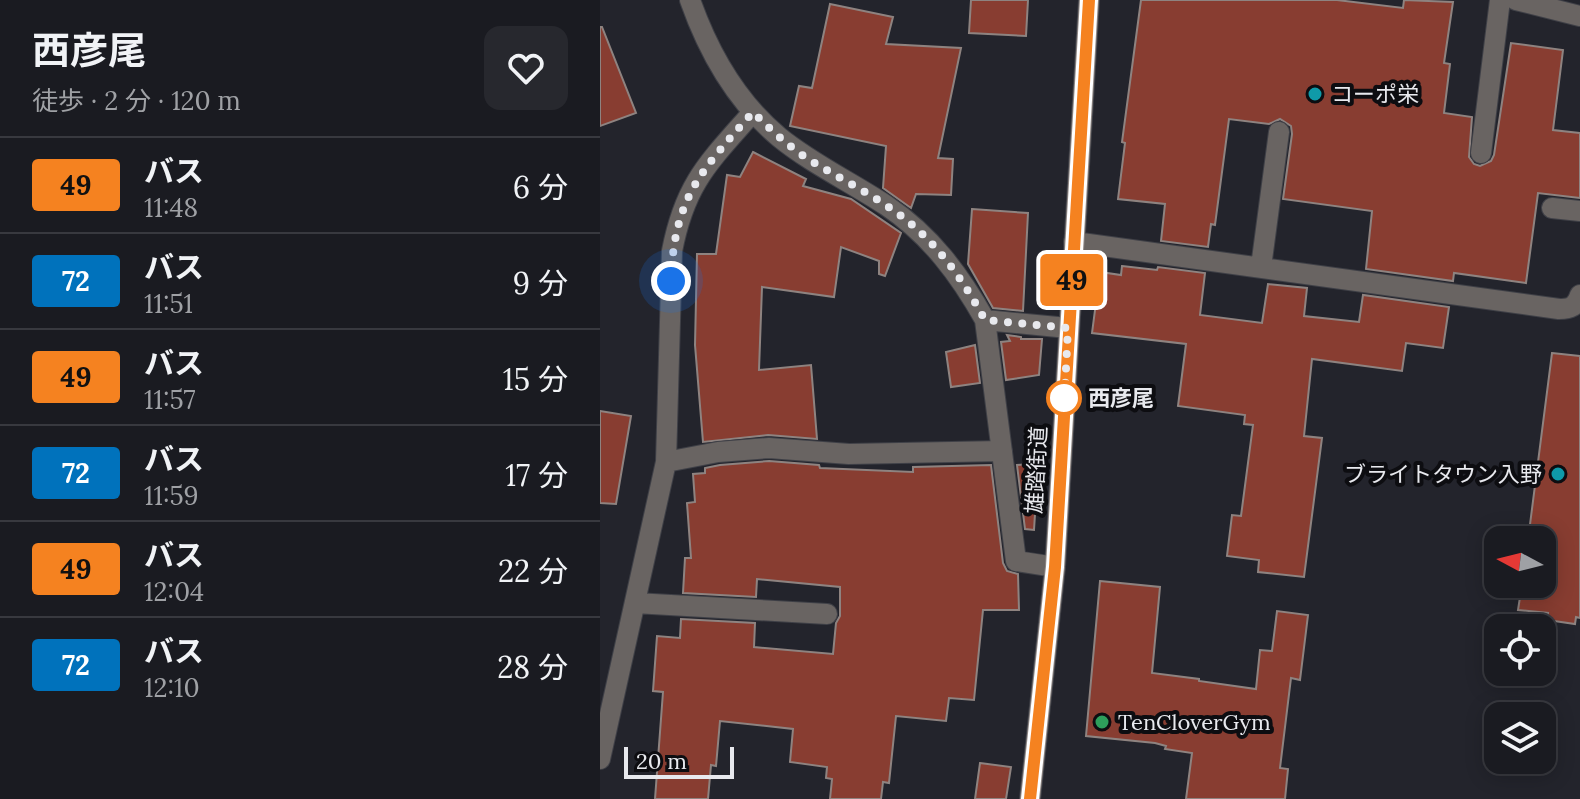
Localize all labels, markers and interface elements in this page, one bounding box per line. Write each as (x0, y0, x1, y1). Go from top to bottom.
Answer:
text: 西彦尾 (32, 26, 146, 74)
button: heart (484, 26, 568, 110)
place label: コーポ栄 (1331, 80, 1419, 108)
text: 徒歩 · 2 分 · 120 m (32, 84, 241, 117)
marker: コーポ栄 (1306, 85, 1324, 103)
text: バス (144, 152, 204, 190)
text: 49 (60, 167, 92, 203)
text: 6 分 (513, 168, 568, 206)
text: 11:48 (144, 191, 198, 224)
text: バス (144, 248, 204, 286)
line badge: 49 (1036, 254, 1108, 306)
your location (651, 261, 691, 301)
text: 49 (1056, 262, 1088, 298)
text: 72 (62, 263, 90, 299)
text: 9 分 (513, 264, 568, 302)
text: 11:51 (144, 287, 193, 320)
text: バス (144, 344, 204, 382)
text: 49 (60, 359, 92, 395)
text: 15 分 (503, 360, 568, 398)
marker: 西彦尾 (1047, 381, 1081, 415)
text: 11:57 (144, 383, 196, 416)
place label: 西彦尾 (1088, 384, 1154, 412)
street label: 雄踏街道 (1020, 425, 1052, 515)
text: バス (144, 440, 204, 478)
text: 72 (62, 455, 90, 491)
text: 17 分 (505, 456, 568, 494)
place label: ブライトタウン入野 (1344, 460, 1542, 488)
marker: ブライトタウン入野 (1549, 465, 1567, 483)
text: 11:59 (144, 479, 199, 512)
north arrow (1484, 526, 1556, 598)
map controls (1484, 526, 1556, 774)
text: バス (144, 536, 204, 574)
text: 49 (60, 551, 92, 587)
text: 22 分 (498, 552, 568, 590)
text: 12:04 (144, 575, 204, 608)
button: locate (1484, 614, 1556, 686)
text: バス (144, 632, 204, 670)
text: 72 (62, 647, 90, 683)
text: 28 分 (497, 648, 568, 686)
text: 12:10 (144, 671, 200, 704)
button: layers (1484, 702, 1556, 774)
place label: TenCloverGym (1118, 708, 1271, 736)
marker: TenCloverGym (1093, 713, 1111, 731)
scale bar (624, 743, 734, 779)
text: 20 m (636, 747, 687, 775)

